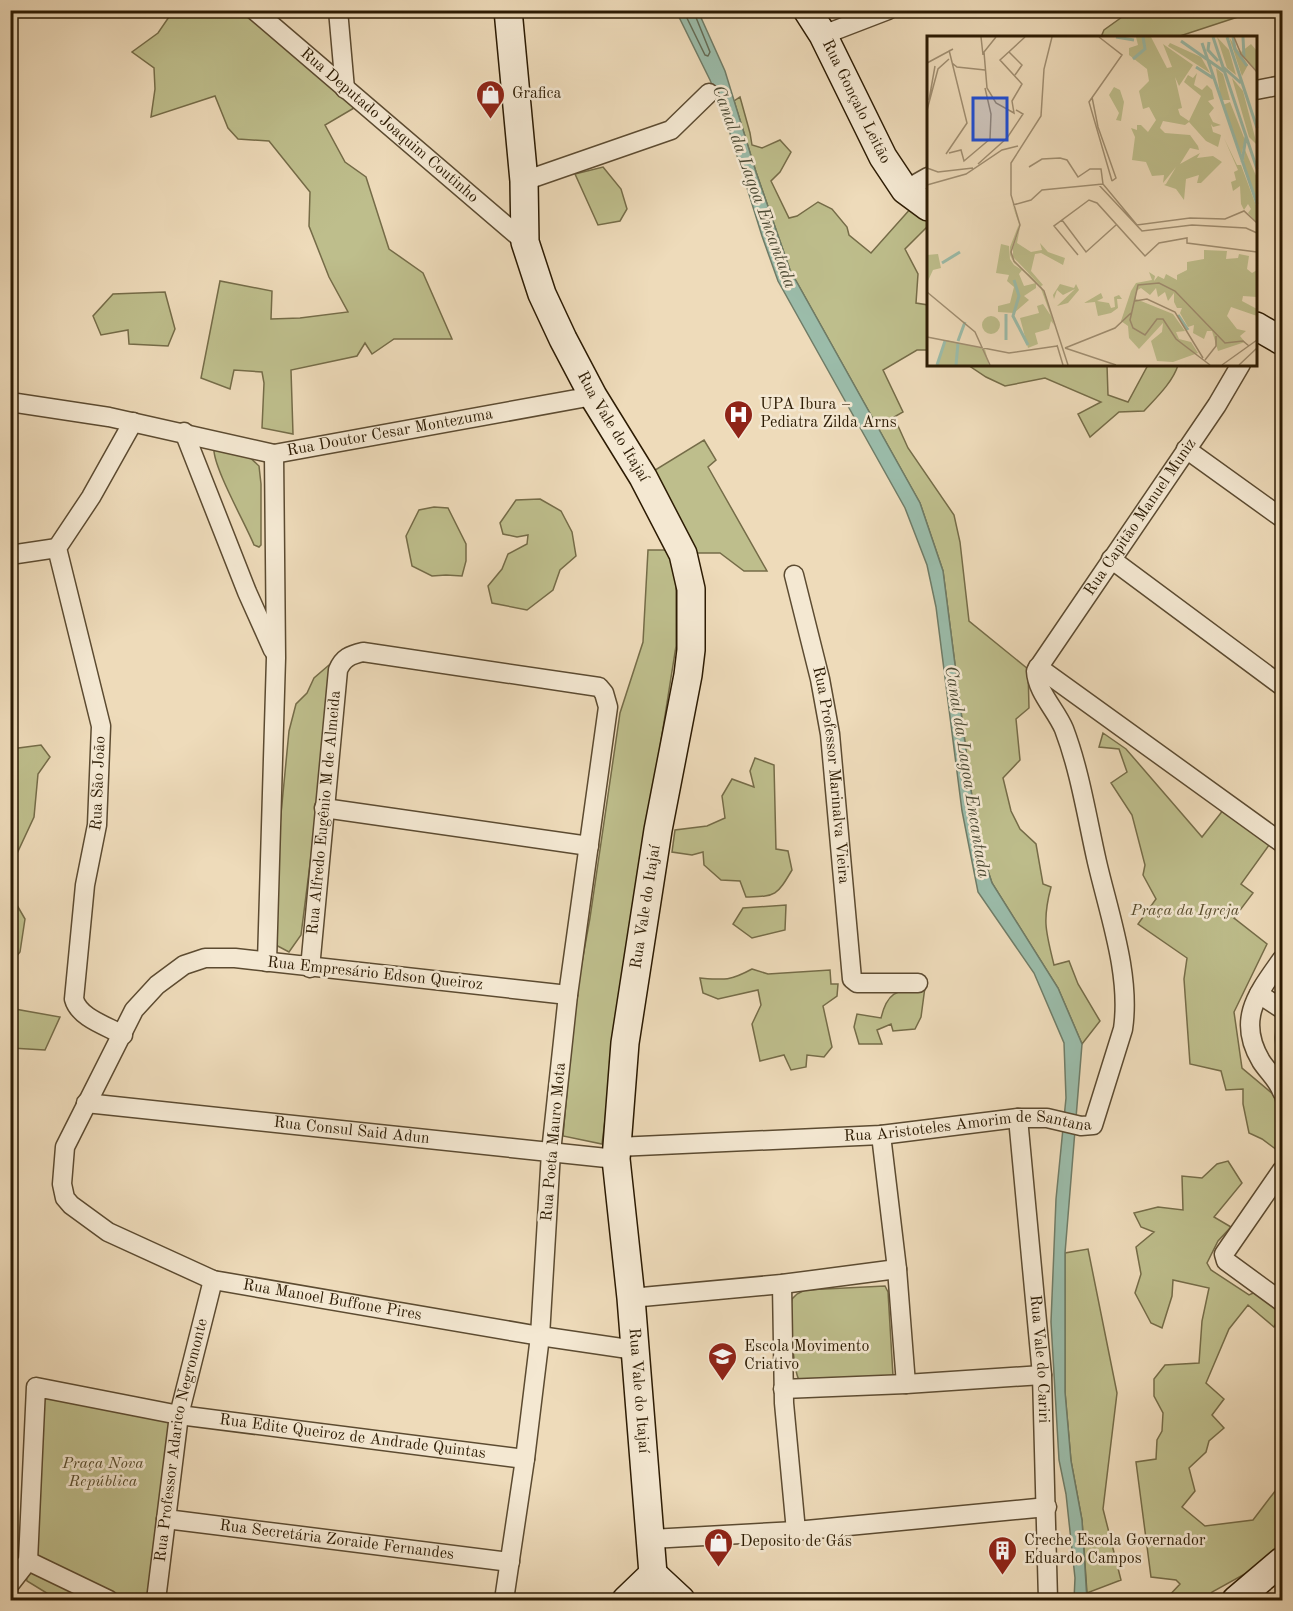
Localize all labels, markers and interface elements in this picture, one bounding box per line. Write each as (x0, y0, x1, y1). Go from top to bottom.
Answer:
inset map (927, 36, 1257, 366)
street label: Rua Gonçalo Leitão (819, 37, 893, 167)
street label: Rua Deputado Joaquim Coutinho (297, 45, 481, 206)
shop icon: Grafica (475, 78, 507, 120)
water label: Canal da Lagoa Encantada (709, 83, 799, 291)
place label: Grafica (512, 86, 561, 102)
street label: Rua Vale do Itajaí (574, 369, 652, 485)
place label: UPA Ibura – Pediatra Zilda Arns (760, 397, 897, 431)
hospital icon: UPA Ibura – Pediatra Zilda Arns (723, 398, 755, 440)
street label: Rua Doutor Cesar Montezuma (286, 406, 494, 460)
street label: Rua Capitão Manuel Muniz (1082, 436, 1200, 599)
street label: Rua Professor Marinalva Vieira (809, 665, 851, 885)
water label: Canal da Lagoa Encantada (941, 665, 993, 880)
street label: Rua Alfredo Eugênio M de Almeida (305, 690, 344, 936)
street label: Rua São João (88, 735, 109, 832)
street label: Rua Vale do Itajaí (628, 843, 664, 970)
park label: Praça da Igreja (1130, 903, 1240, 919)
street label: Rua Empresário Edson Queiroz (266, 955, 484, 993)
street label: Rua Poeta Mauro Mota (539, 1062, 569, 1222)
street label: Rua Aristoteles Amorim de Santana (843, 1110, 1092, 1145)
street label: Rua Consul Said Adun (273, 1115, 431, 1147)
street label: Rua Manoel Buffone Pires (242, 1277, 423, 1324)
street label: Rua Vale do Cariri (1027, 1294, 1051, 1423)
street label: Rua Professor Adarico Negromonte (153, 1317, 211, 1563)
street label: Rua Vale do Itajaí (625, 1327, 651, 1454)
place label: Escola Movimento Criativo (744, 1339, 869, 1373)
school or university icon: Escola Movimento Criativo (707, 1340, 739, 1382)
street label: Rua Edite Queiroz de Andrade Quintas (218, 1412, 487, 1462)
park label: Praça Nova República (61, 1456, 144, 1490)
street label: Rua Secretária Zoraide Fernandes (218, 1518, 455, 1563)
shop icon: Deposito de Gás (703, 1526, 735, 1568)
place label: Creche Escola Governador Eduardo Campos (1024, 1533, 1206, 1567)
place label: Deposito de Gás (740, 1534, 852, 1550)
building icon: Creche Escola Governador Eduardo Campos (987, 1534, 1019, 1576)

